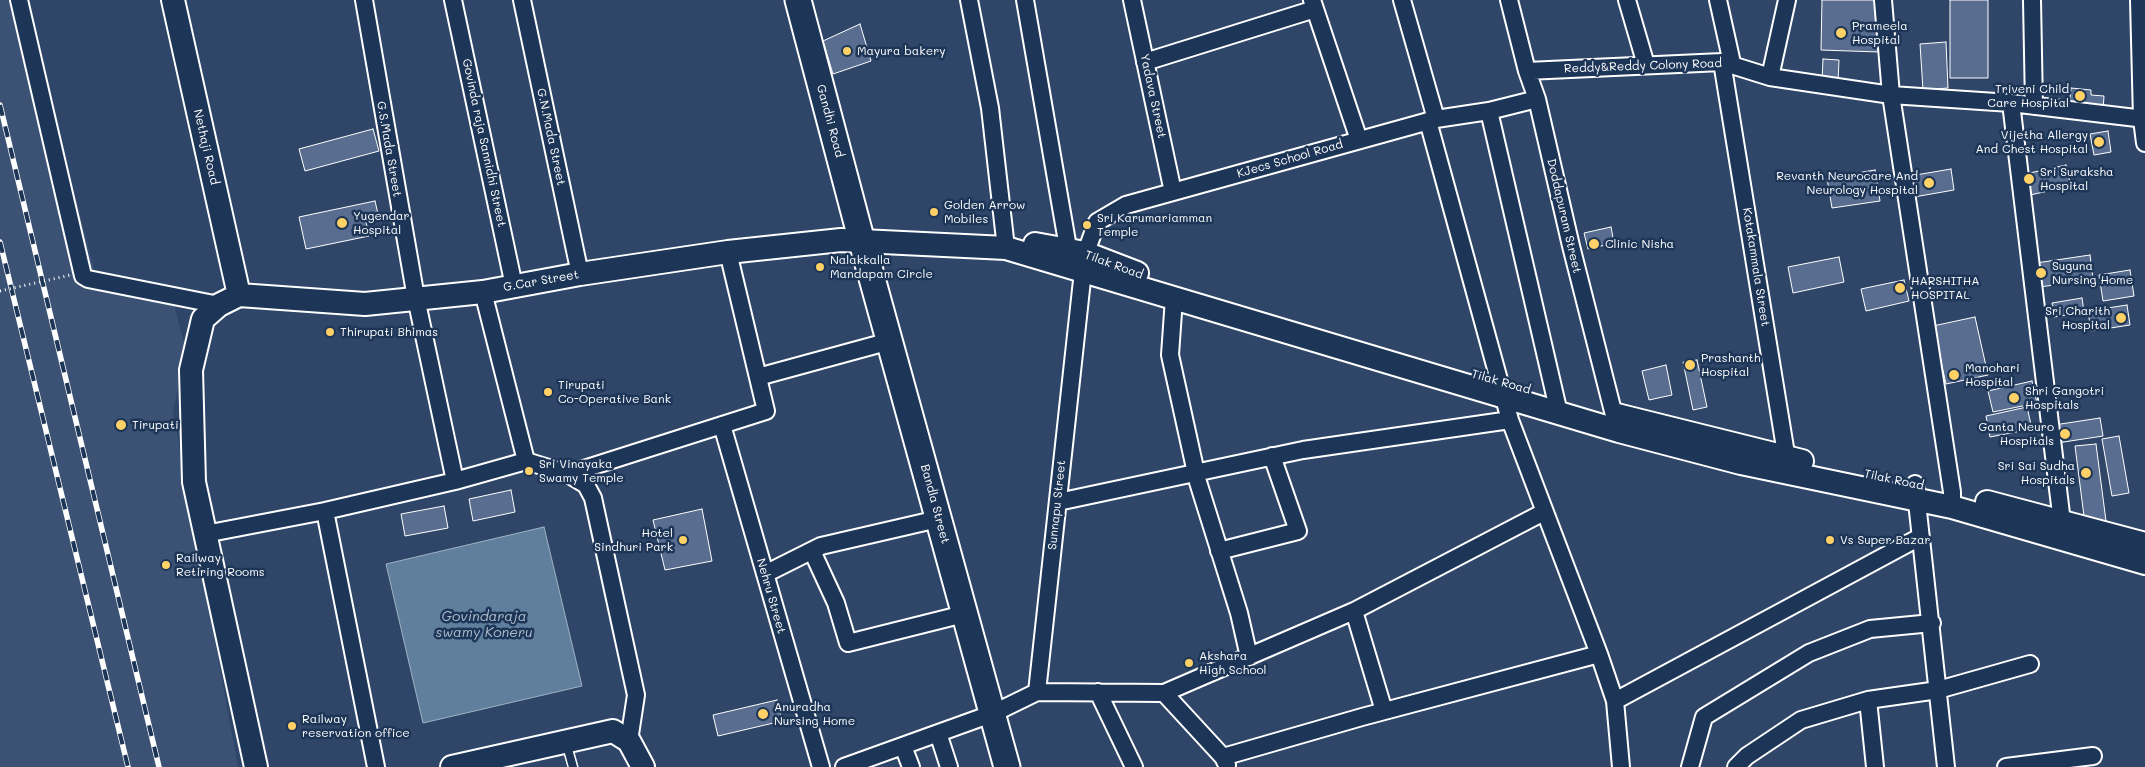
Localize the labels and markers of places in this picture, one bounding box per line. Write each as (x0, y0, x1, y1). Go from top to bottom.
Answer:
place label: Prameela Hospital (1852, 19, 1908, 47)
marker: Prameela Hospital (1834, 26, 1848, 40)
place label: Mayura bakery (857, 44, 945, 58)
marker: Mayura bakery (841, 45, 853, 57)
place label: Triveni Child Care Hospital (1987, 82, 2069, 110)
marker: Triveni Child Care Hospital (2073, 89, 2087, 103)
place label: Vijetha Allergy And Chest Hospital (1976, 128, 2088, 156)
marker: Vijetha Allergy And Chest Hospital (2092, 135, 2106, 149)
place label: Sri Suraksha Hospital (2040, 165, 2114, 193)
place label: Revanth Neurocare And Neurology Hospital (1776, 169, 1918, 197)
marker: Sri Suraksha Hospital (2022, 172, 2036, 186)
marker: Revanth Neurocare And Neurology Hospital (1922, 176, 1936, 190)
place label: Golden Arrow Mobiles (944, 198, 1025, 226)
marker: Golden Arrow Mobiles (928, 206, 940, 218)
place label: Yugendar Hospital (353, 209, 410, 237)
place label: Sri Karumariamman Temple (1097, 211, 1212, 239)
marker: Yugendar Hospital (335, 216, 349, 230)
marker: Sri Karumariamman Temple (1081, 219, 1093, 231)
marker: Clinic Nisha (1587, 237, 1601, 251)
place label: Clinic Nisha (1605, 237, 1674, 251)
place label: Nalakkalla Mandapam Circle (830, 253, 933, 281)
place label: Suguna Nursing Home (2052, 259, 2133, 287)
marker: Nalakkalla Mandapam Circle (814, 261, 826, 273)
marker: Suguna Nursing Home (2034, 266, 2048, 280)
place label: HARSHITHA HOSPITAL (1911, 274, 1980, 302)
marker: HARSHITHA HOSPITAL (1893, 281, 1907, 295)
place label: Sri Charith Hospital (2045, 304, 2110, 332)
marker: Sri Charith Hospital (2114, 311, 2128, 325)
place label: Thirupati Bhimas (340, 325, 438, 339)
marker: Thirupati Bhimas (324, 326, 336, 338)
place label: Prashanth Hospital (1701, 351, 1761, 379)
marker: Prashanth Hospital (1683, 358, 1697, 372)
place label: Manohari Hospital (1965, 361, 2020, 389)
marker: Manohari Hospital (1947, 368, 1961, 382)
place label: Tirupati Co-Operative Bank (558, 378, 671, 406)
place label: Shri Gangotri Hospitals (2025, 384, 2104, 412)
marker: Tirupati Co-Operative Bank (542, 386, 554, 398)
marker: Shri Gangotri Hospitals (2007, 391, 2021, 405)
marker: Tirupati (114, 418, 128, 432)
place label: Tirupati (132, 418, 179, 432)
place label: Ganta Neuro Hospitals (1978, 420, 2054, 448)
marker: Ganta Neuro Hospitals (2058, 427, 2072, 441)
place label: Sri Vinayaka Swamy Temple (539, 457, 624, 485)
place label: Sri Sai Sudha Hospitals (1998, 459, 2075, 487)
marker: Sri Vinayaka Swamy Temple (523, 465, 535, 477)
marker: Sri Sai Sudha Hospitals (2079, 466, 2093, 480)
place label: Hotel Sindhuri Park (594, 526, 673, 554)
place label: Vs Super Bazar (1840, 533, 1931, 547)
marker: Hotel Sindhuri Park (677, 534, 689, 546)
marker: Vs Super Bazar (1824, 534, 1836, 546)
place label: Railway Retiring Rooms (176, 551, 265, 579)
marker: Railway Retiring Rooms (160, 559, 172, 571)
place label: Akshara High School (1199, 649, 1267, 677)
marker: Akshara High School (1183, 657, 1195, 669)
place label: Anuradha Nursing Home (774, 700, 855, 728)
marker: Anuradha Nursing Home (756, 707, 770, 721)
place label: Railway reservation office (302, 712, 410, 740)
marker: Railway reservation office (286, 720, 298, 732)

